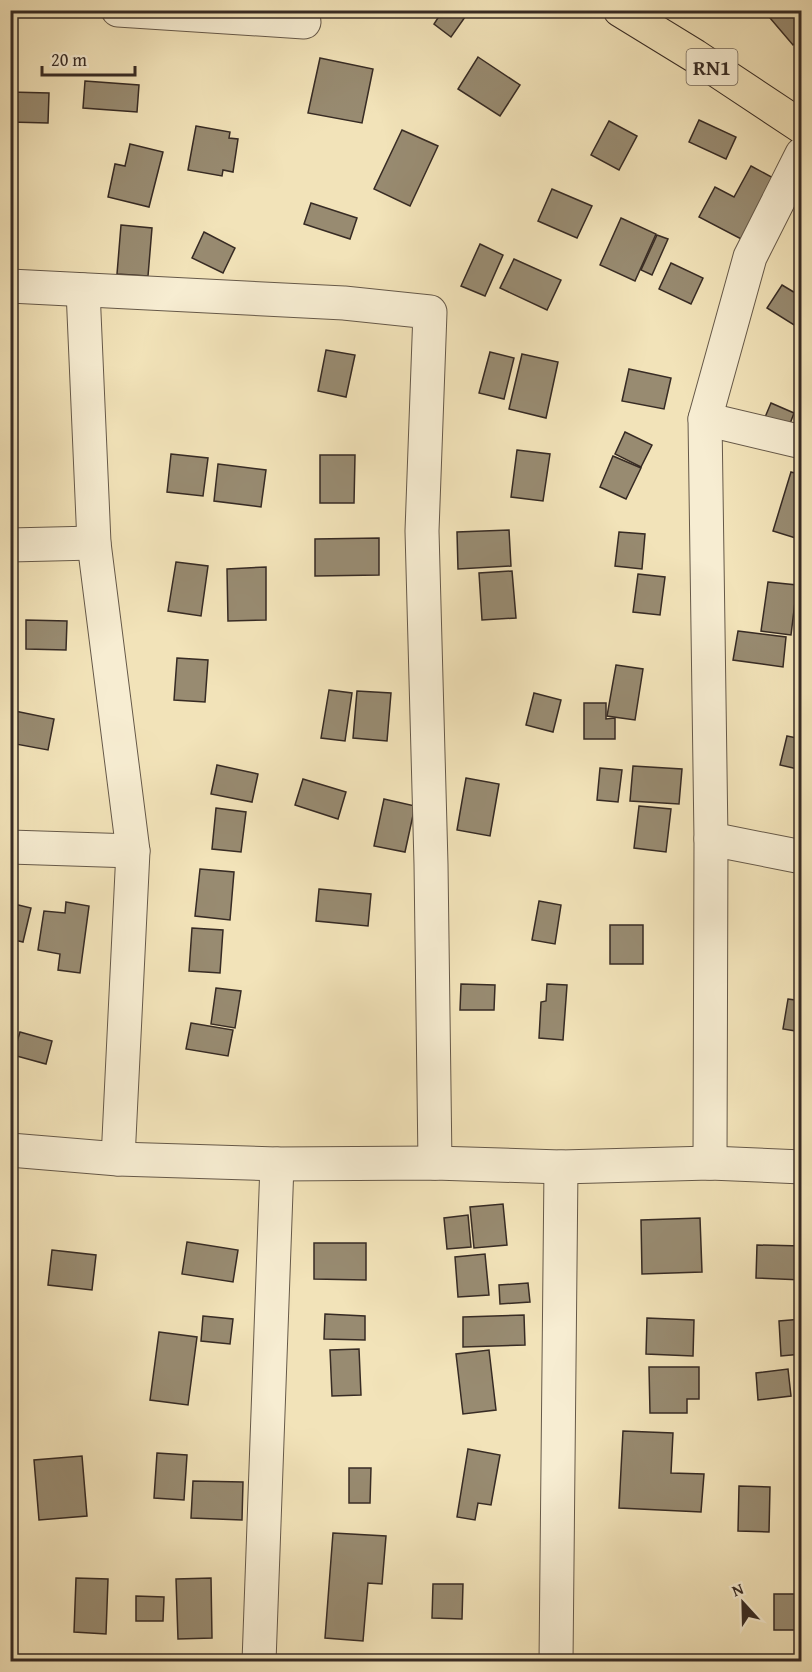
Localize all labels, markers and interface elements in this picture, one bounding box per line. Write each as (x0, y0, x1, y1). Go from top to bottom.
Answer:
scale bar (42, 39, 135, 77)
text: 20 m (51, 46, 87, 73)
road number: RN1 (686, 49, 738, 85)
north arrow (713, 1573, 773, 1633)
text: N (728, 1576, 747, 1602)

